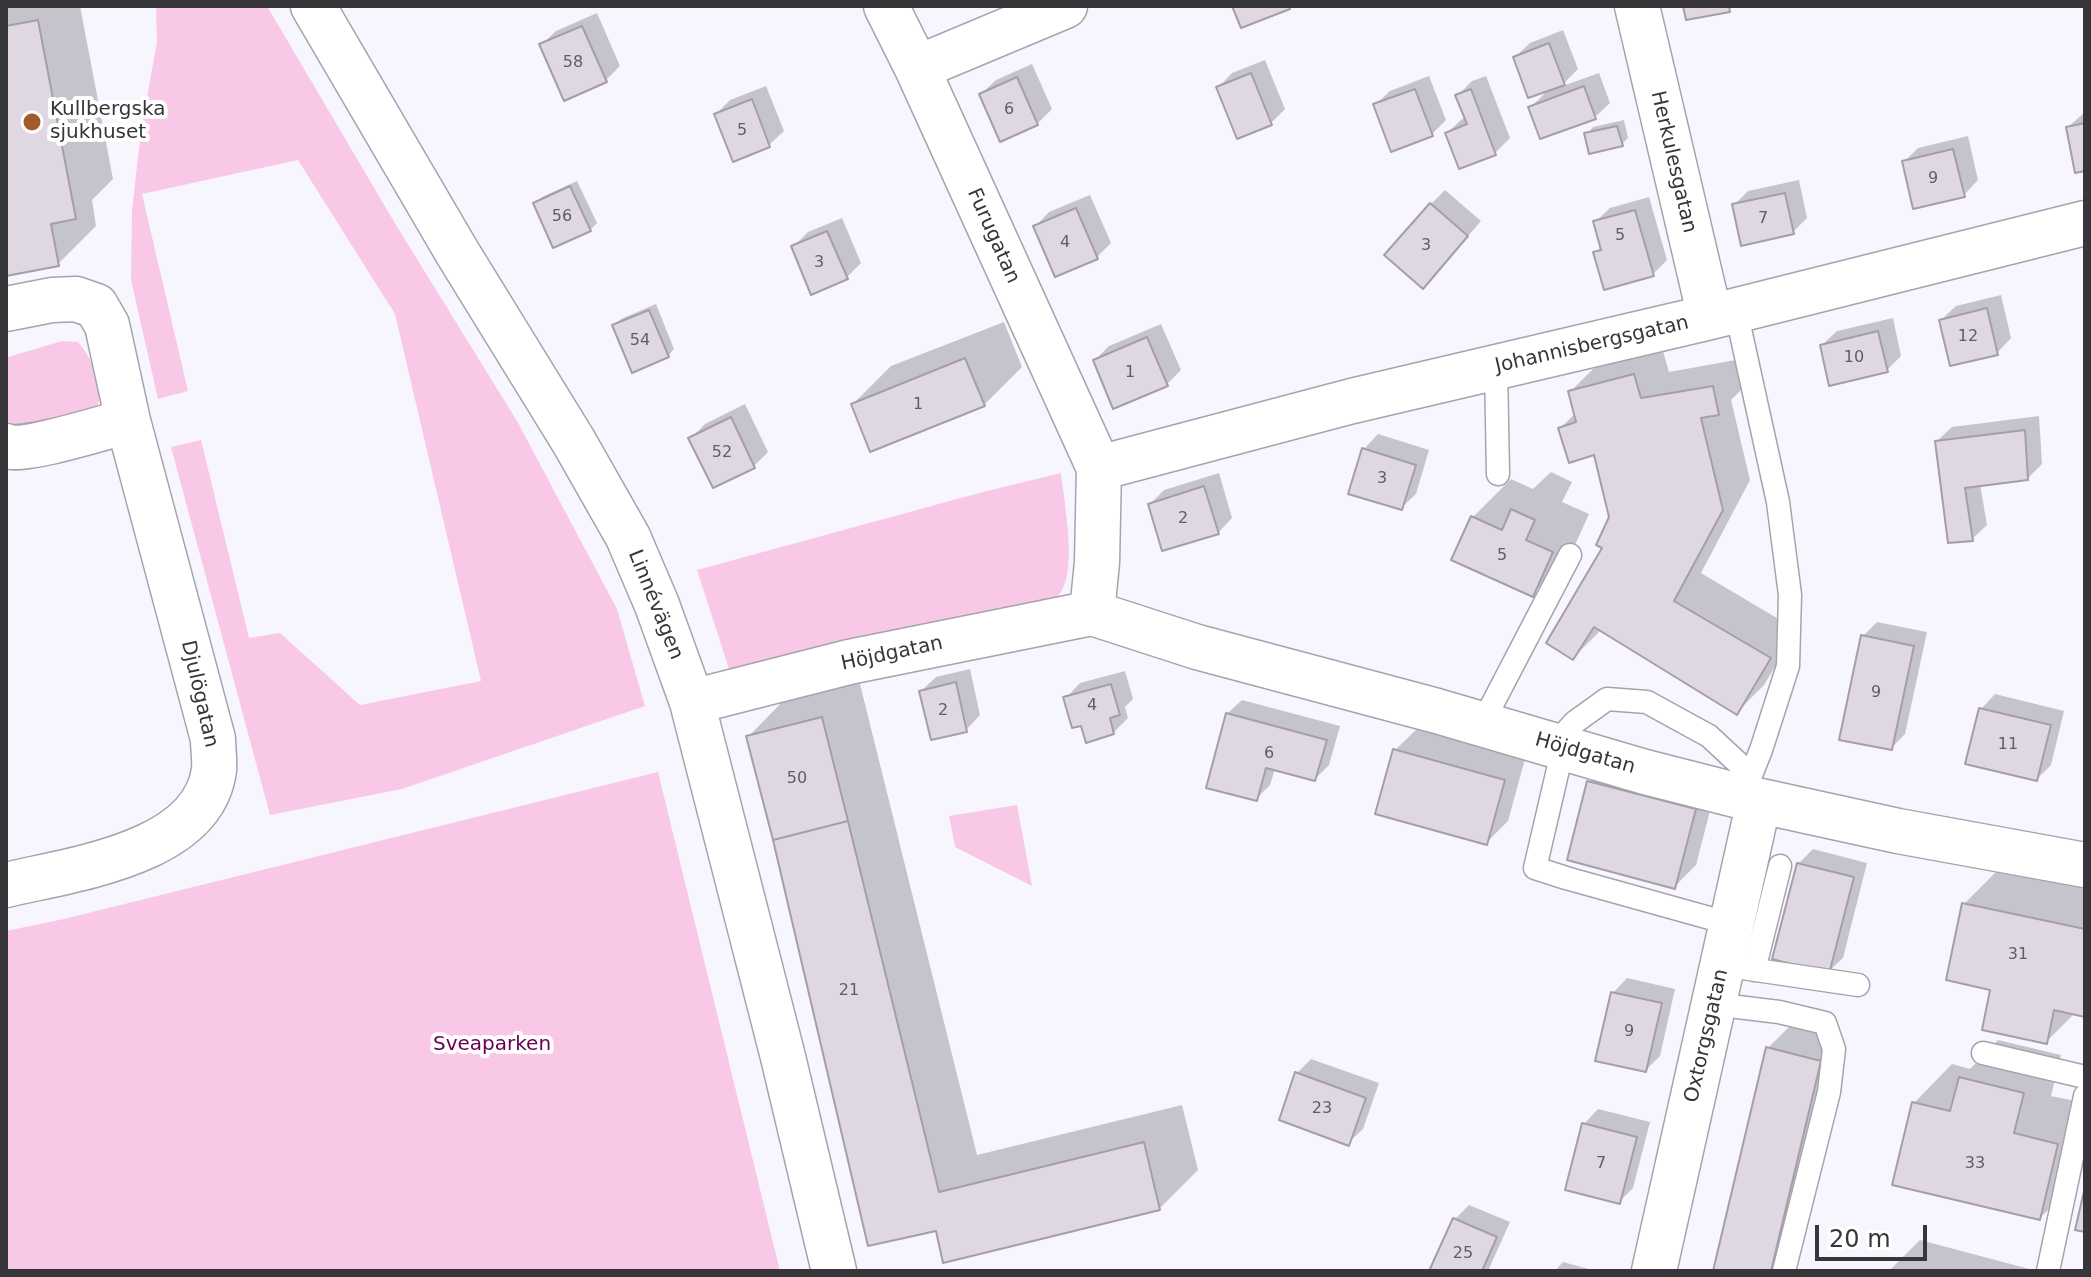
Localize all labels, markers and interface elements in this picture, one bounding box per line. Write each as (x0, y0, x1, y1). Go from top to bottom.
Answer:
house number: 58 (563, 53, 583, 73)
street label: Herkulesgatan (1645, 89, 1701, 235)
place label: Kullbergska sjukhuset (50, 98, 165, 145)
house number: 6 (1004, 100, 1014, 120)
marker: Kullbergska sjukhuset (21, 111, 43, 133)
house number: 5 (737, 121, 747, 141)
house number: 9 (1928, 169, 1938, 189)
street label: Furugatan (961, 185, 1025, 287)
house number: 56 (552, 207, 572, 227)
house number: 7 (1758, 209, 1768, 229)
house number: 5 (1615, 226, 1625, 246)
house number: 4 (1060, 233, 1070, 253)
house number: 3 (1421, 236, 1431, 256)
house number: 3 (814, 253, 824, 273)
street label: Johannisbergsgatan (1493, 311, 1691, 379)
house number: 12 (1958, 327, 1978, 347)
house number: 54 (630, 331, 650, 351)
house number: 10 (1844, 348, 1864, 368)
house number: 1 (1125, 363, 1135, 383)
house number: 1 (913, 395, 923, 415)
house number: 52 (712, 443, 732, 463)
house number: 3 (1377, 469, 1387, 489)
house number: 2 (1178, 509, 1188, 529)
house number: 5 (1497, 546, 1507, 566)
street label: Linnévägen (622, 547, 688, 663)
street label: Höjdgatan (839, 632, 945, 676)
street label: Djulögatan (175, 638, 223, 750)
house number: 9 (1871, 683, 1881, 703)
house number: 4 (1087, 696, 1097, 716)
house number: 2 (938, 701, 948, 721)
street label: Höjdgatan (1532, 728, 1638, 780)
house number: 11 (1998, 735, 2018, 755)
house number: 6 (1264, 744, 1274, 764)
house number: 50 (787, 769, 807, 789)
house number: 31 (2008, 945, 2028, 965)
street label: Oxtorgsgatan (1680, 967, 1734, 1105)
house number: 21 (839, 981, 859, 1001)
house number: 9 (1624, 1022, 1634, 1042)
park label: Sveaparken (433, 1033, 551, 1057)
house number: 23 (1312, 1099, 1332, 1119)
house number: 7 (1596, 1154, 1606, 1174)
house number: 33 (1965, 1154, 1985, 1174)
scale bar (1819, 1209, 1931, 1259)
text: 20 m (1829, 1225, 1891, 1253)
house number: 25 (1453, 1244, 1473, 1264)

